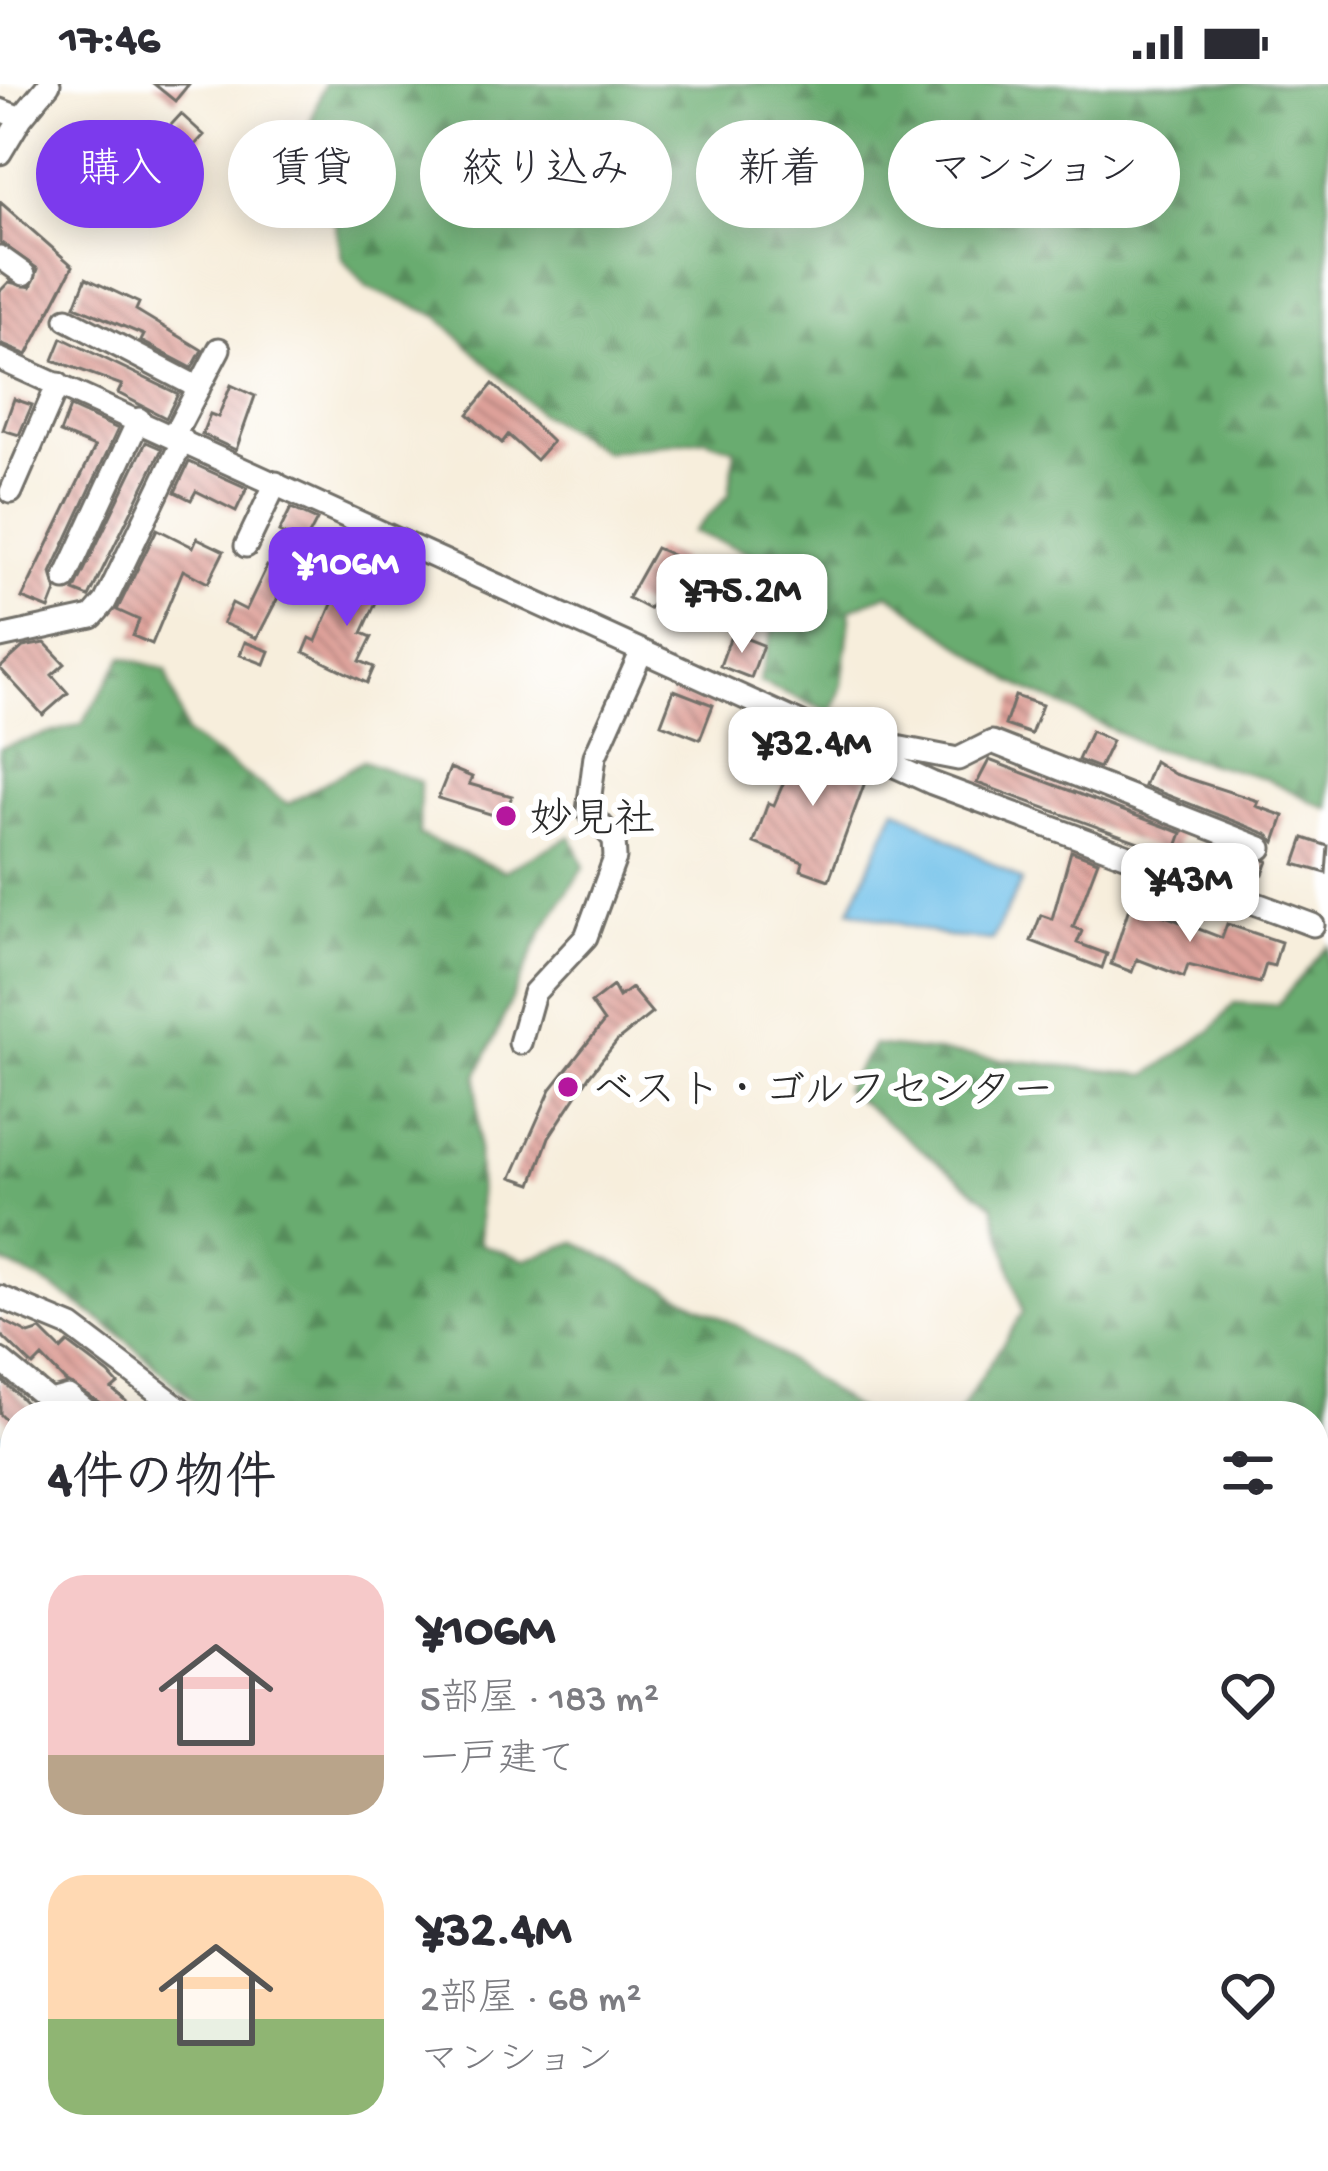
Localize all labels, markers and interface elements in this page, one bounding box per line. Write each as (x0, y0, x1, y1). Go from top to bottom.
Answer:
text: 17:46 (60, 16, 160, 69)
chip: 購入 (36, 120, 204, 228)
chip: 賃貸 (228, 120, 396, 228)
chip: 絞り込み (420, 120, 672, 228)
chip: 新着 (696, 120, 864, 228)
chip: マンション (888, 120, 1180, 228)
pin: ¥106M (263, 527, 431, 629)
text: ¥106M (296, 543, 398, 589)
pin: ¥75.2M (644, 554, 840, 656)
text: ¥75.2M (683, 570, 801, 616)
pin: ¥32.4M (715, 707, 911, 809)
text: ¥32.4M (755, 723, 871, 769)
place label: 妙見社 (530, 797, 656, 848)
marker: 妙見社 (493, 803, 519, 829)
pin: ¥43M (1119, 843, 1261, 945)
text: ¥43M (1148, 859, 1232, 905)
place label: ベスト・ゴルフセンター (592, 1070, 1054, 1119)
marker: ベスト・ゴルフセンター (555, 1074, 581, 1100)
icon: filters (1215, 1440, 1281, 1506)
text: 4件の物件 (48, 1453, 276, 1513)
text: ¥106M (420, 1604, 554, 1664)
icon: home (144, 1623, 288, 1767)
icon: heart (1215, 1662, 1281, 1728)
text: 5部屋 · 183 m² (420, 1679, 659, 1725)
text: 一戸建て (420, 1740, 576, 1786)
text: ¥32.4M (420, 1904, 571, 1964)
icon: home (144, 1923, 288, 2067)
icon: heart (1215, 1962, 1281, 2028)
text: 2部屋 · 68 m² (420, 1979, 641, 2025)
text: マンション (420, 2040, 613, 2086)

